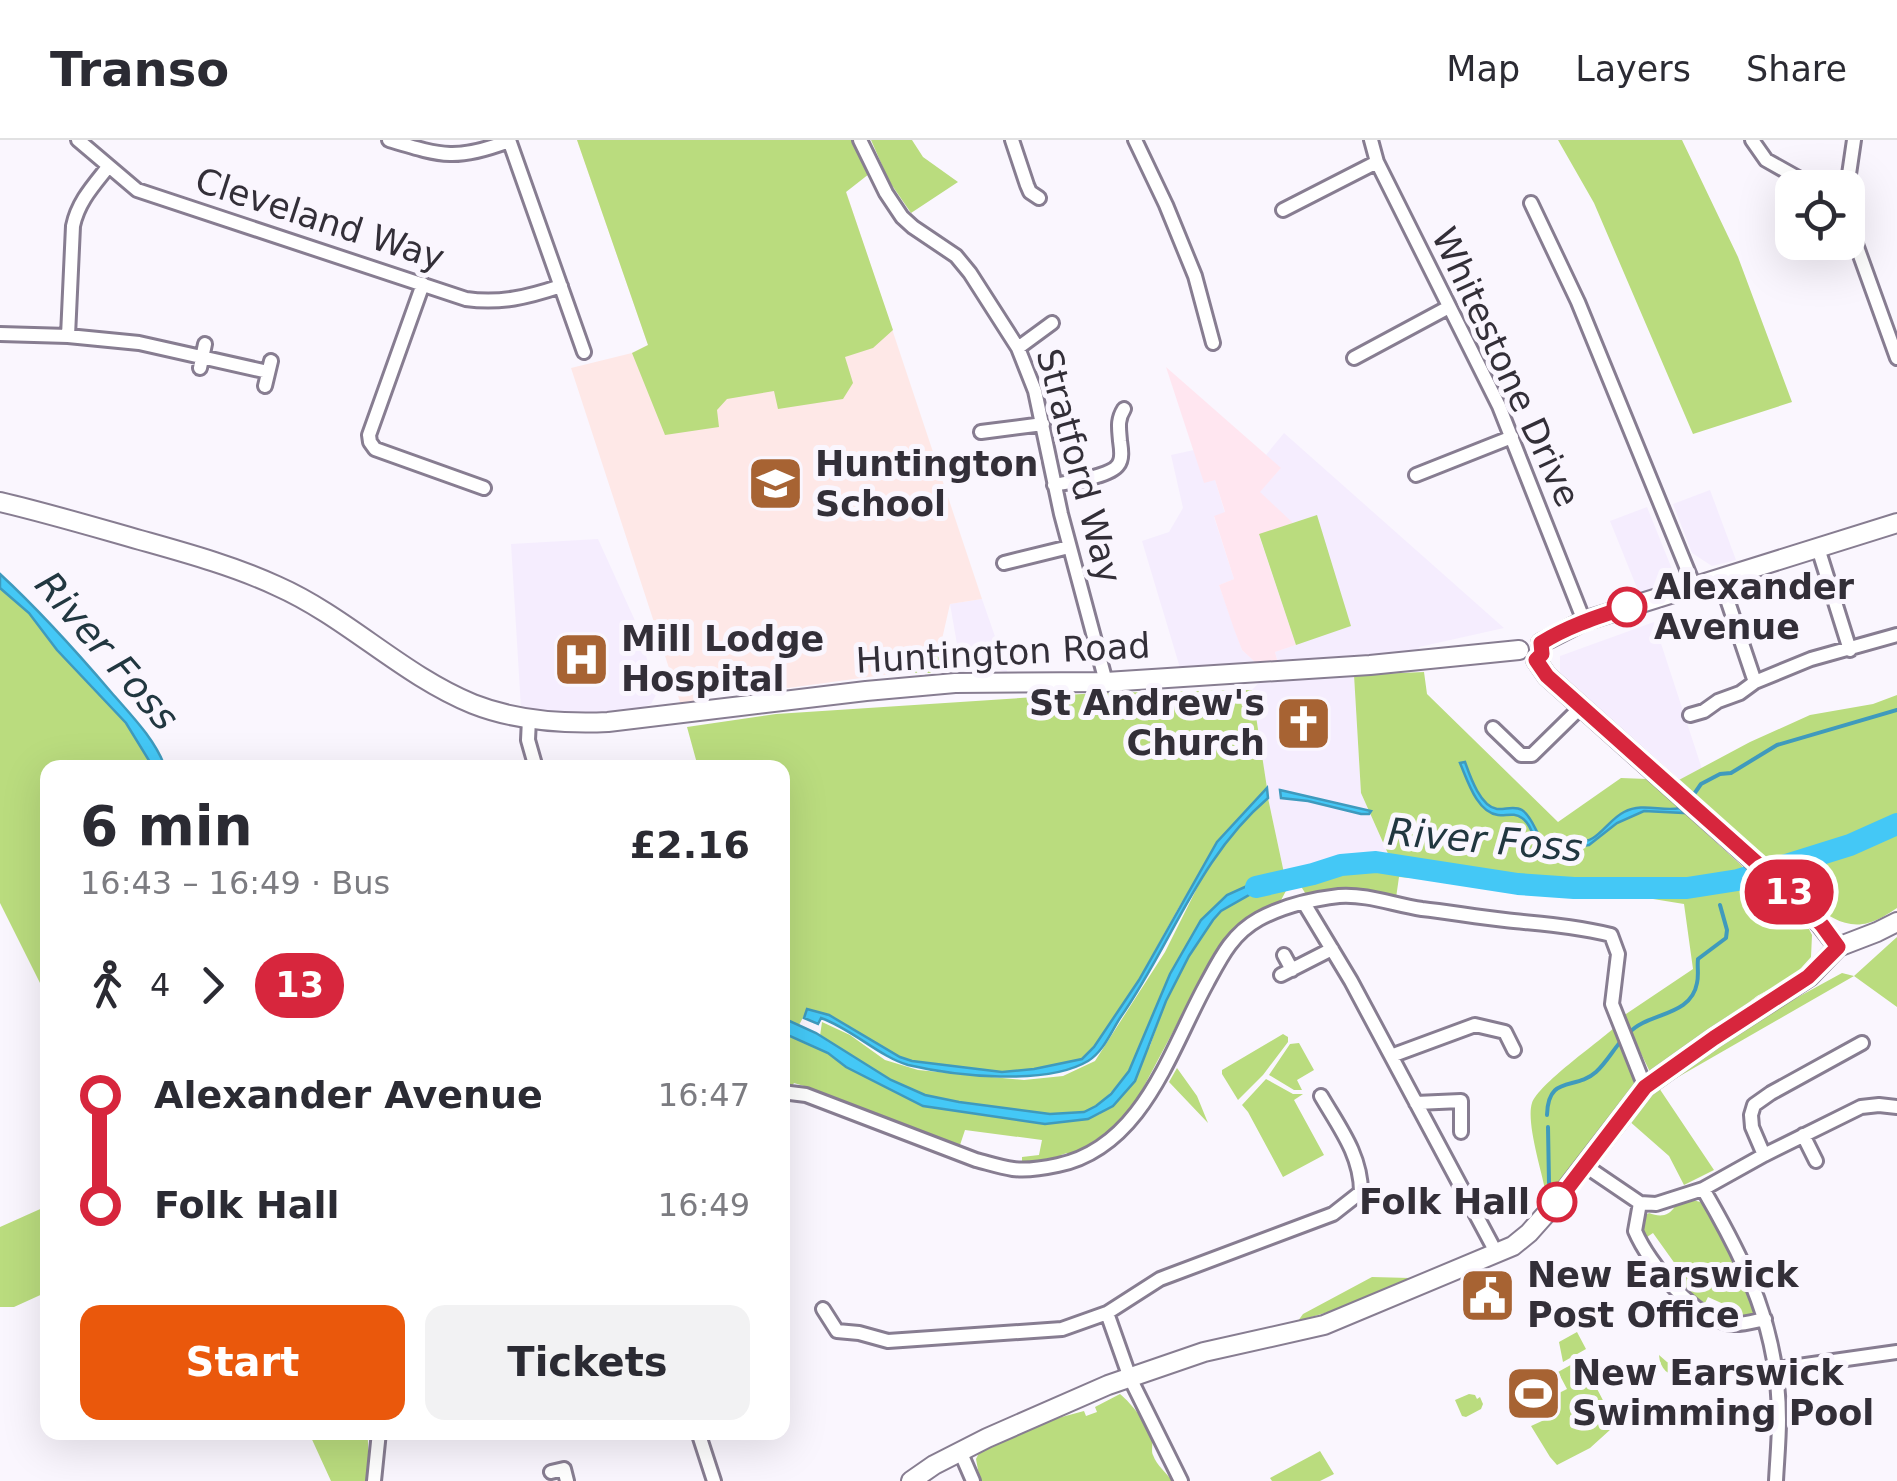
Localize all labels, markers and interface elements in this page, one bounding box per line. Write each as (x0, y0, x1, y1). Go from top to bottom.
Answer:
text: Transo (50, 41, 229, 97)
text: Map (1446, 49, 1520, 89)
text: Layers (1575, 49, 1691, 89)
text: Share (1746, 49, 1847, 89)
street label: Cleveland Way (191, 160, 449, 278)
map controls (1775, 170, 1865, 260)
button: locate (1775, 170, 1865, 260)
street label: Whitestone Drive (1424, 221, 1588, 513)
street label: Stratford Way (1029, 344, 1129, 588)
place label: Huntington School (815, 444, 1039, 524)
school or university icon: Huntington School (746, 454, 806, 514)
water label: River Foss (26, 563, 188, 739)
place label: Alexander Avenue (1654, 567, 1855, 647)
marker: Alexander Avenue (1608, 588, 1646, 626)
place label: Mill Lodge Hospital (621, 619, 824, 699)
street label: Huntington Road (855, 625, 1151, 681)
hospital icon: Mill Lodge Hospital (552, 629, 612, 689)
place label: St Andrew's Church (1029, 683, 1265, 763)
church icon: St Andrew's Church (1274, 693, 1334, 753)
text: 6 min (80, 794, 253, 858)
water label: River Foss (1386, 810, 1584, 870)
text: £2.16 (630, 823, 750, 867)
line badge: 13 (1744, 860, 1834, 924)
text: 16:43 – 16:49 · Bus (80, 864, 390, 902)
text: 13 (1765, 872, 1813, 912)
icon: walk (80, 958, 135, 1013)
icon: forward (185, 958, 240, 1013)
text: 13 (275, 965, 324, 1005)
text: 4 (150, 966, 170, 1004)
text: Alexander Avenue (154, 1073, 543, 1117)
text: 16:47 (658, 1076, 750, 1114)
place label: Folk Hall (1359, 1182, 1530, 1222)
text: Folk Hall (154, 1183, 340, 1227)
marker: Folk Hall (1538, 1183, 1576, 1221)
text: 16:49 (658, 1186, 750, 1224)
place label: New Earswick Post Office (1527, 1255, 1799, 1335)
public building icon: New Earswick Post Office (1458, 1265, 1518, 1325)
button: Start (80, 1305, 405, 1420)
button: Tickets (425, 1305, 750, 1420)
place label: New Earswick Swimming Pool (1572, 1353, 1874, 1433)
sports icon: New Earswick Swimming Pool (1503, 1363, 1563, 1423)

